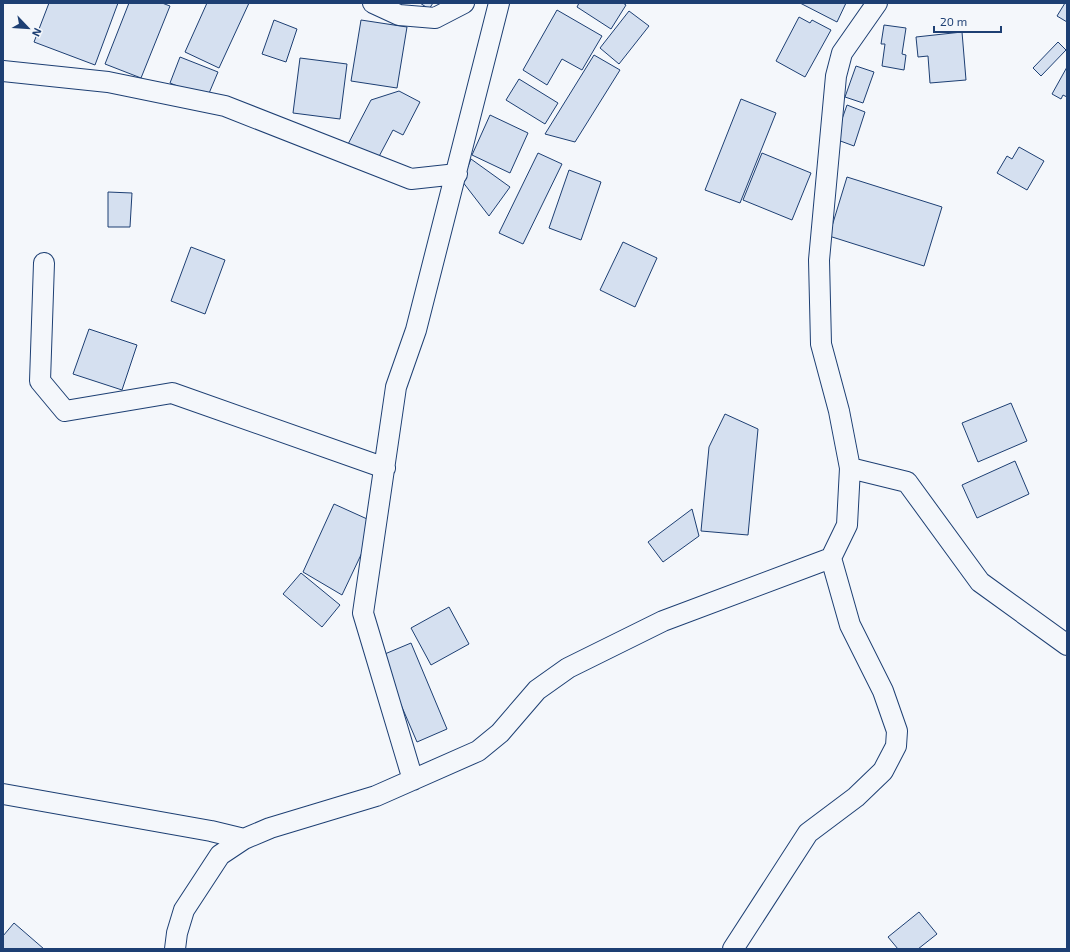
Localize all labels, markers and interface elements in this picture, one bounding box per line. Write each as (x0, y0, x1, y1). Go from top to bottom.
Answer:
north arrow (8, 8, 48, 48)
scale bar (934, 8, 1001, 34)
text: 20 m (940, 14, 967, 28)
text: N (30, 26, 45, 39)

